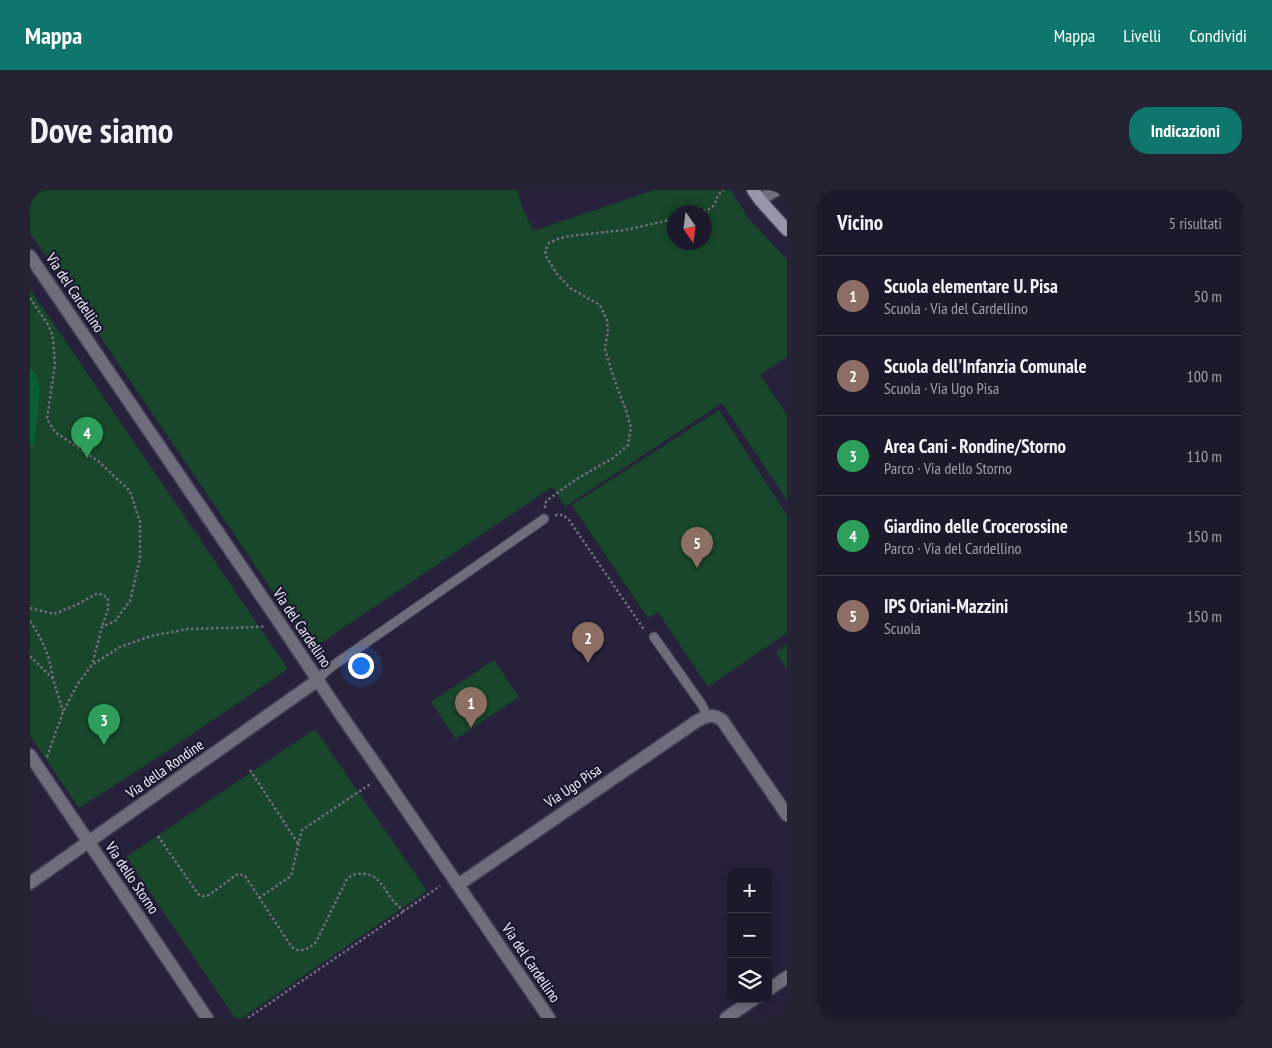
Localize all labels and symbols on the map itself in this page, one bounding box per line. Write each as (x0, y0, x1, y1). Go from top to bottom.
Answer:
north arrow (667, 205, 712, 250)
street label: Via del Cardellino (41, 249, 109, 336)
pin: 4 (71, 417, 103, 458)
pin: 5 (681, 527, 713, 568)
street label: Via del Cardellino (268, 584, 336, 671)
pin: 2 (572, 622, 604, 663)
your location (348, 653, 374, 679)
pin: 1 (455, 687, 487, 728)
pin: 3 (88, 704, 120, 745)
street label: Via della Rondine (121, 735, 207, 803)
street label: Via Ugo Pisa (540, 760, 605, 812)
street label: Via dello Storno (101, 837, 163, 917)
street label: Via del Cardellino (497, 919, 565, 1006)

